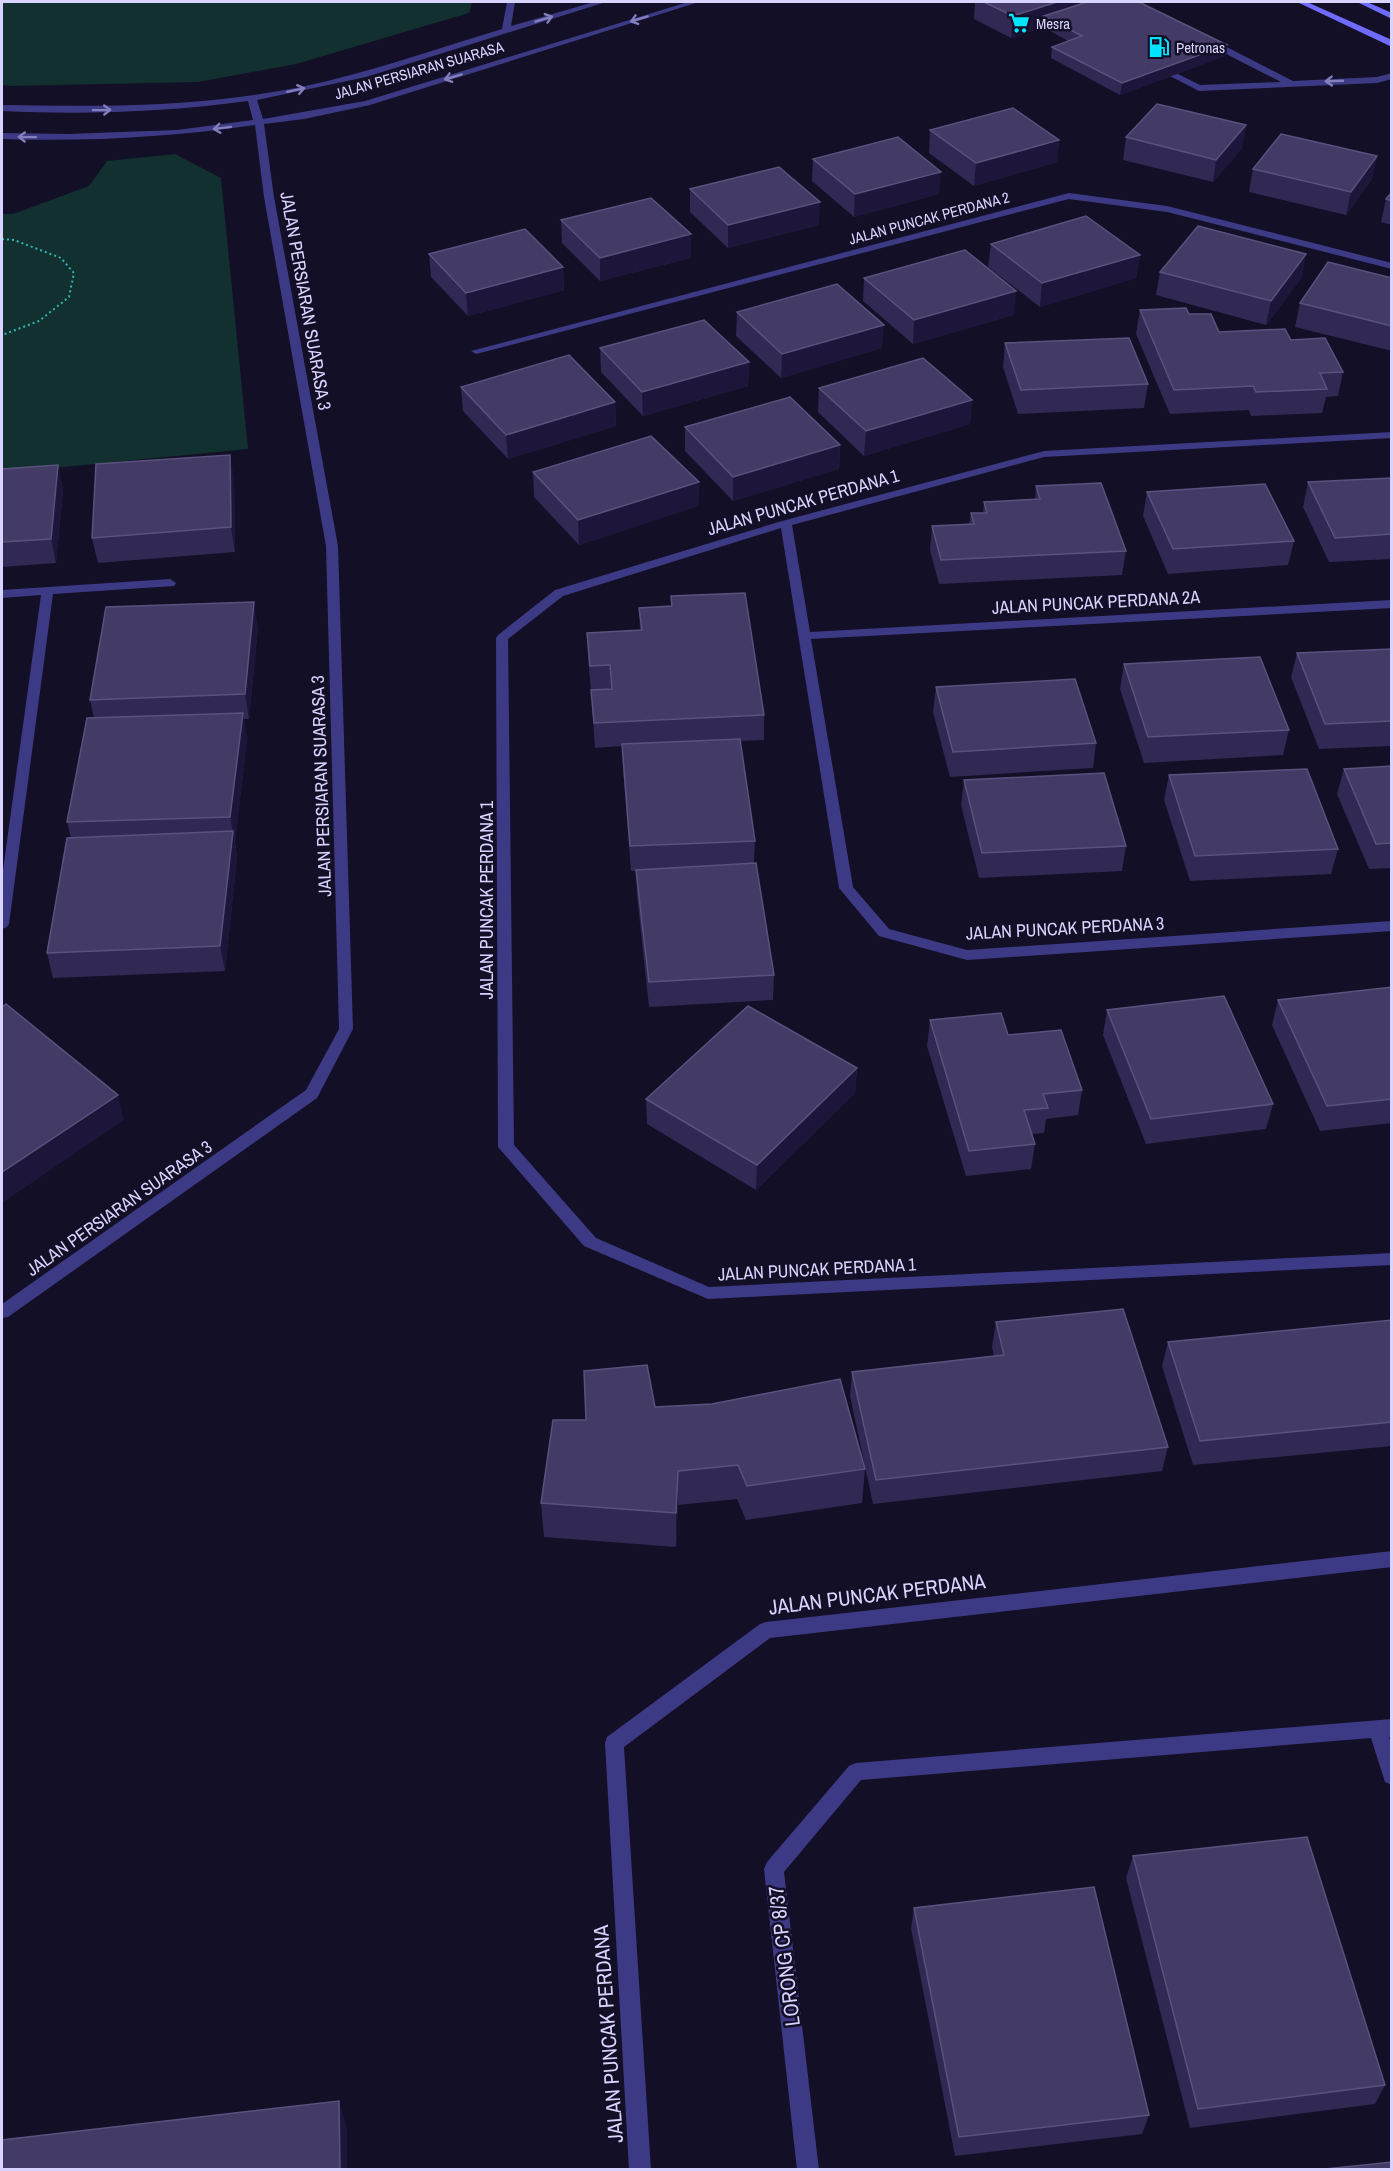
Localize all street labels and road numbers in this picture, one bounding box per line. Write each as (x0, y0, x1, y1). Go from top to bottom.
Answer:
street label: JALAN PERSIARAN SUARASA (332, 36, 507, 104)
street label: JALAN PUNCAK PERDANA 2 (846, 186, 1012, 250)
street label: JALAN PERSIARAN SUARASA 3 (274, 190, 338, 412)
street label: JALAN PUNCAK PERDANA 1 (704, 462, 903, 541)
street label: JALAN PUNCAK PERDANA 2A (991, 584, 1201, 620)
street label: JALAN PERSIARAN SUARASA 3 (305, 675, 337, 897)
street label: JALAN PUNCAK PERDANA 1 (474, 800, 499, 999)
street label: JALAN PUNCAK PERDANA 3 (965, 910, 1165, 946)
street label: JALAN PERSIARAN SUARASA 3 (21, 1134, 217, 1282)
street label: JALAN PUNCAK PERDANA 1 (717, 1251, 918, 1287)
street label: JALAN PUNCAK PERDANA (767, 1566, 988, 1622)
street label: LORONG CP 8/37 (761, 1884, 807, 2028)
street label: JALAN PUNCAK PERDANA (586, 1924, 630, 2144)

